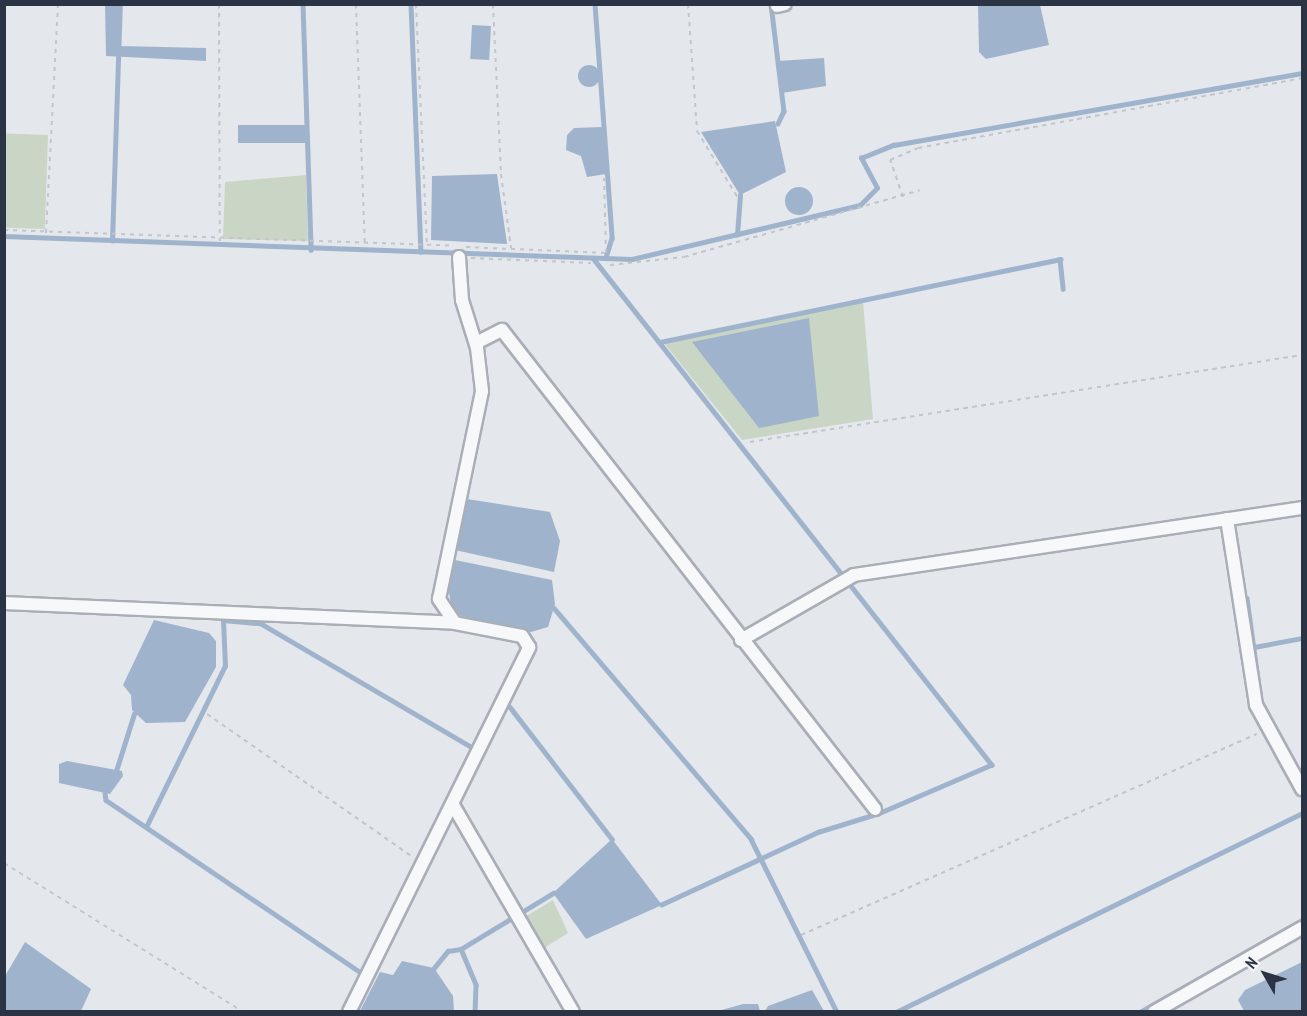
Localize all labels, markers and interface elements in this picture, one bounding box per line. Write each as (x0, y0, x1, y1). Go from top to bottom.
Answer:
north arrow (1235, 944, 1295, 1004)
text: N (1241, 953, 1261, 972)

